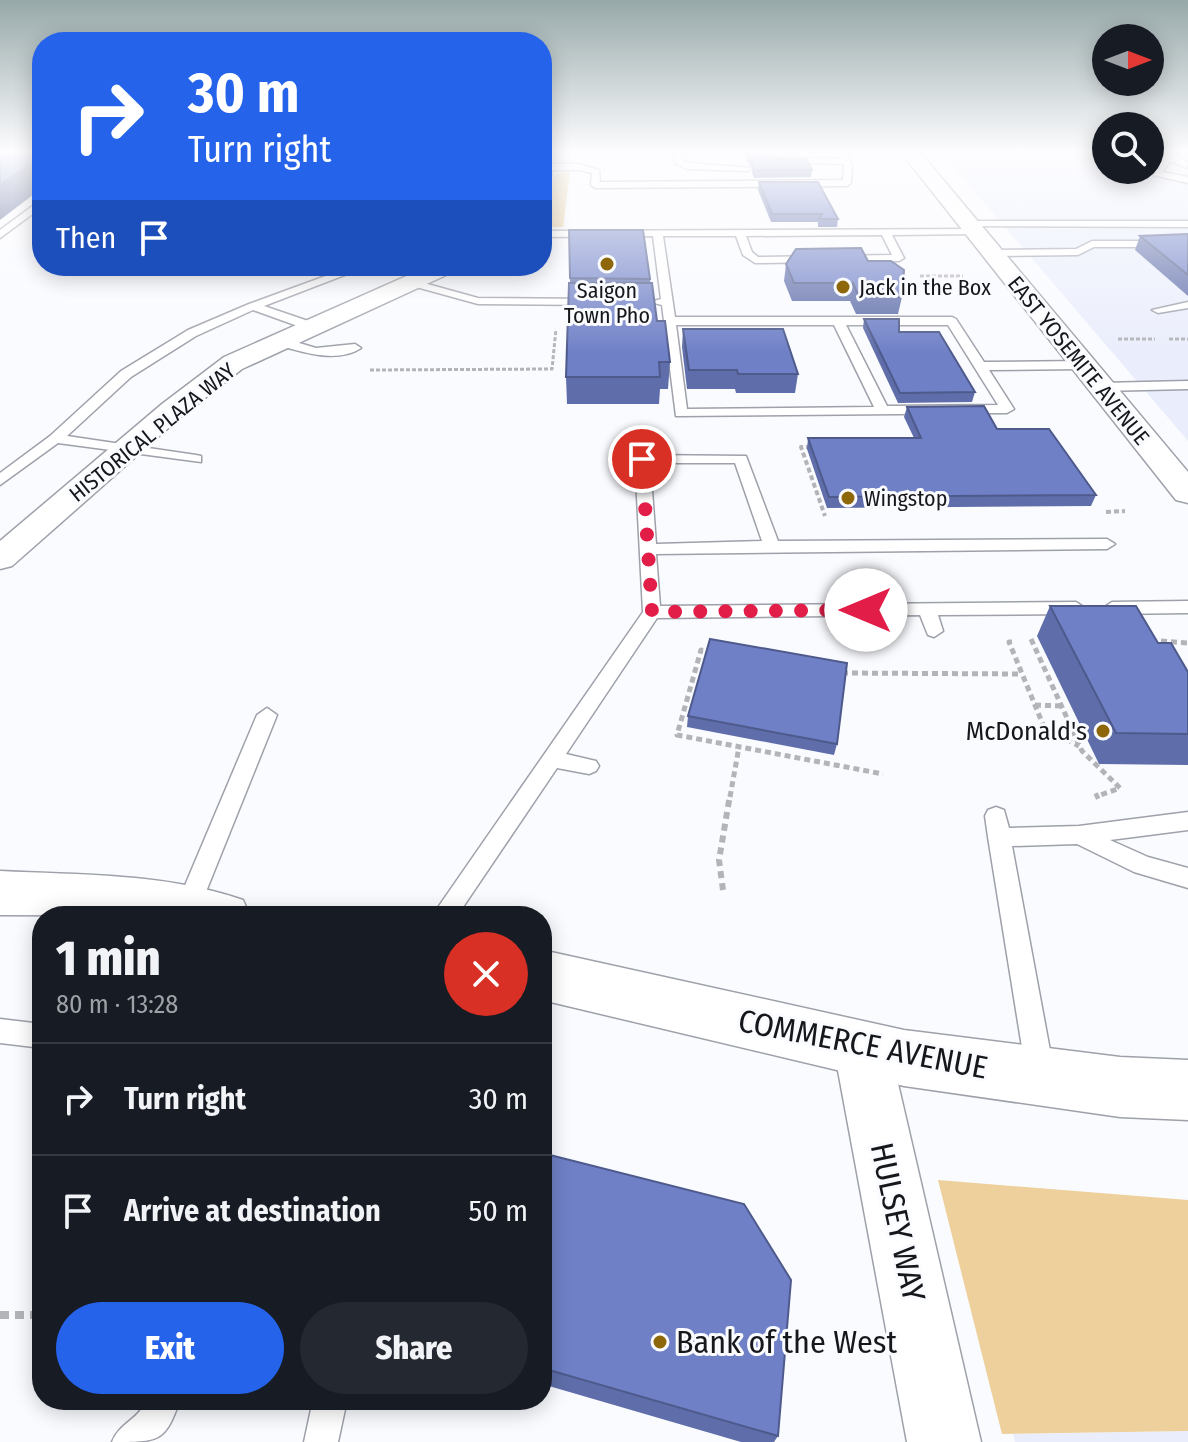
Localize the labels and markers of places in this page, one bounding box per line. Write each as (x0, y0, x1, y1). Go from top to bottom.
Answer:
marker: Saigon Town Pho (598, 255, 616, 273)
place label: Jack in the Box (859, 274, 991, 301)
place label: Saigon Town Pho (564, 277, 650, 329)
marker: Jack in the Box (834, 278, 852, 296)
pin (608, 425, 676, 493)
place label: Wingstop (864, 485, 947, 512)
marker: Wingstop (839, 489, 857, 507)
place label: McDonald's (966, 716, 1087, 747)
marker: McDonald's (1094, 722, 1112, 740)
place label: Bank of the West (676, 1323, 897, 1361)
marker: Bank of the West (651, 1333, 669, 1351)

